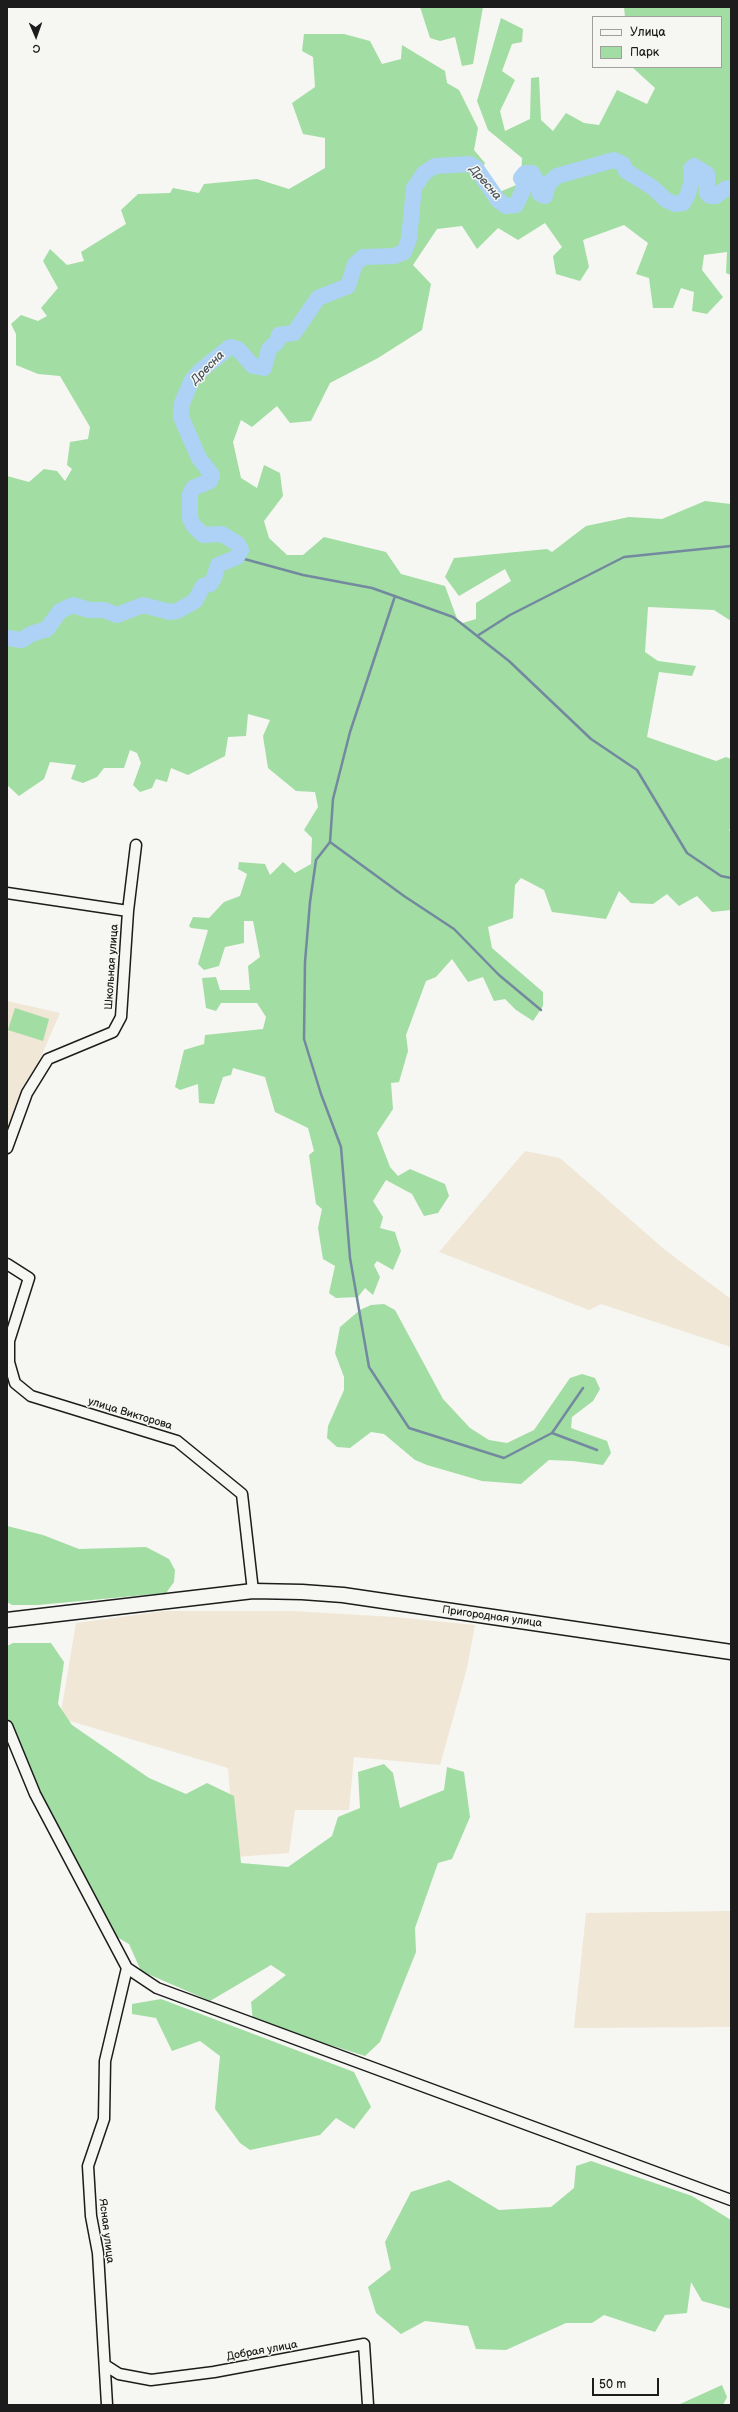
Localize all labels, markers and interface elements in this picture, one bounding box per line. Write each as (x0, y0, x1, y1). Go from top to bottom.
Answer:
north arrow (16, 16, 56, 56)
legend (592, 16, 722, 68)
text: Улица (630, 25, 666, 40)
text: С (32, 42, 40, 55)
text: Парк (630, 45, 659, 60)
water label: Дресна (466, 163, 504, 203)
water label: Дресна (188, 348, 228, 388)
street label: Школьная улица (102, 924, 122, 1010)
street label: улица Викторова (86, 1395, 174, 1433)
street label: Пригородная улица (441, 1603, 543, 1631)
street label: Ясная улица (95, 2198, 117, 2264)
street label: Добрая улица (226, 2338, 298, 2364)
scale bar (594, 2370, 661, 2396)
text: 50 m (599, 2377, 626, 2392)

